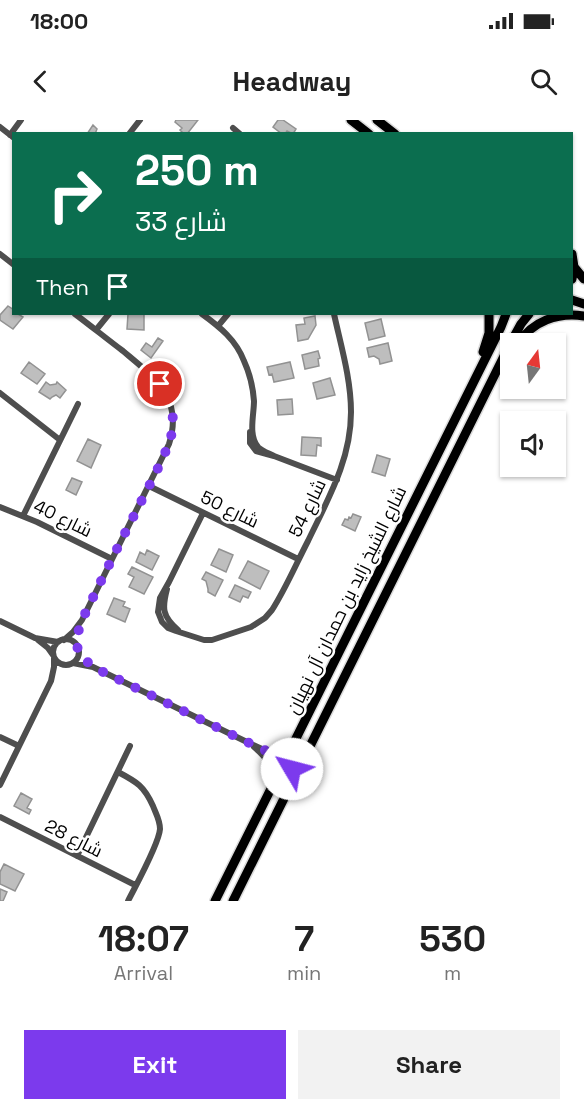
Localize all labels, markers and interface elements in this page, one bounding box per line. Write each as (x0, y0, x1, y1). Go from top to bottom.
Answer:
text: 18:00 (30, 7, 88, 35)
text: Headway (233, 64, 351, 99)
icon: back (24, 65, 57, 98)
icon: search (527, 65, 560, 98)
text: 250 m (135, 144, 259, 197)
icon: right (36, 156, 114, 234)
text: شارع 33 (135, 204, 227, 239)
icon: arrive (101, 270, 134, 303)
text: Then (36, 273, 89, 301)
north arrow (500, 333, 566, 399)
map controls (500, 333, 566, 477)
pin (134, 358, 185, 409)
icon: arrive (143, 367, 176, 400)
button: sound (500, 411, 566, 477)
street label: شارع 54 (283, 475, 332, 541)
street label: شارع الشيخ زايد بن حمدان آل نهيان (281, 482, 412, 718)
street label: شارع 50 (197, 485, 263, 534)
street label: شارع 40 (30, 494, 96, 543)
position arrow (260, 737, 324, 801)
street label: شارع 28 (41, 814, 107, 863)
text: 18:07 (98, 916, 189, 962)
text: 7 (294, 916, 314, 962)
text: 530 (419, 916, 486, 962)
text: Arrival (114, 960, 173, 986)
text: min (287, 960, 321, 986)
text: m (444, 960, 461, 986)
button: Exit (24, 1030, 286, 1099)
button: Share (298, 1030, 560, 1099)

